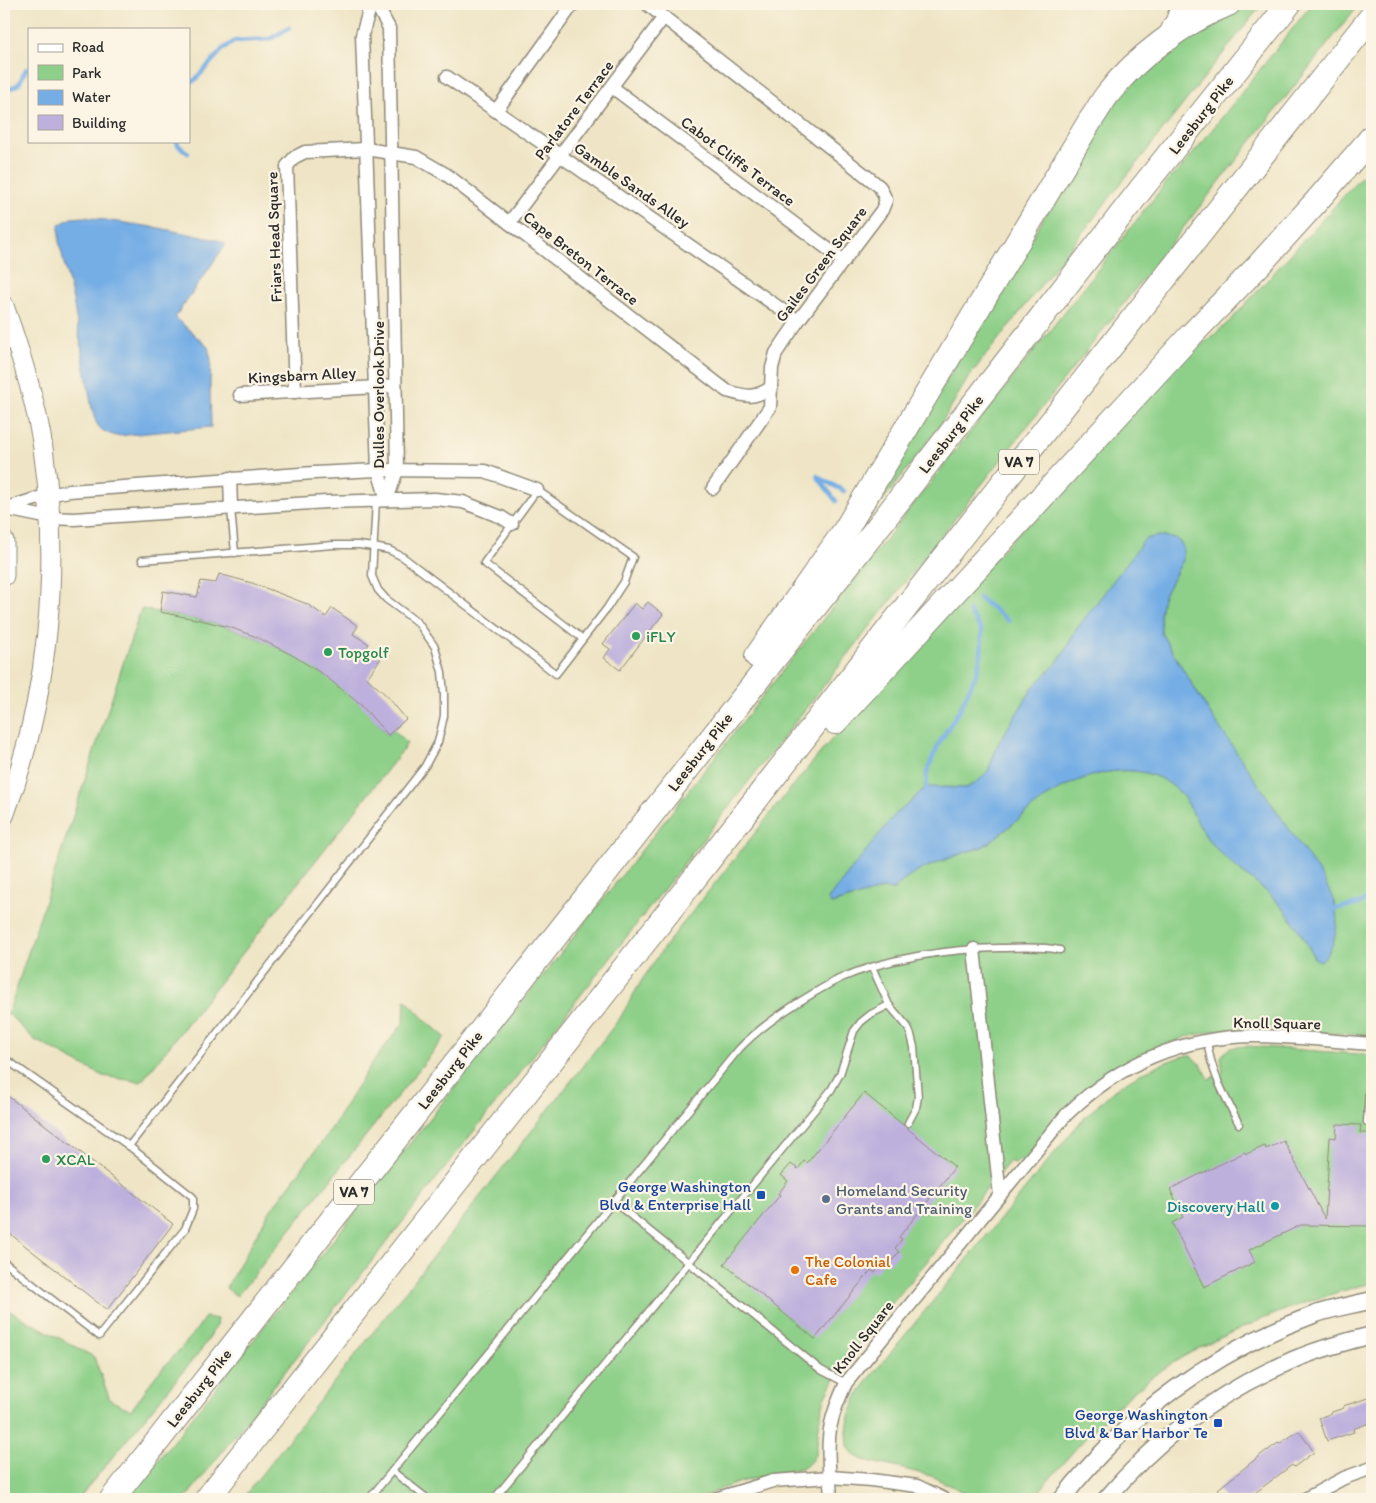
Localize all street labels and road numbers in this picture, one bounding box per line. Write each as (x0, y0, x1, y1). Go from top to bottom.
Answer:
street label: Parlatore Terrace (530, 56, 618, 164)
street label: Leesburg Pike (1164, 72, 1238, 158)
street label: Cabot Cliffs Terrace (677, 112, 799, 210)
street label: Gamble Sands Alley (570, 138, 694, 232)
street label: Friars Head Square (262, 171, 286, 303)
street label: Gailes Green Square (771, 202, 871, 326)
street label: Cape Breton Terrace (519, 207, 643, 309)
street label: Dulles Overlook Drive (369, 321, 388, 469)
street label: Kingsbarn Alley (248, 363, 357, 387)
street label: Leesburg Pike (914, 391, 988, 477)
road number: VA 7 (999, 450, 1039, 474)
street label: Leesburg Pike (663, 709, 737, 795)
street label: Knoll Square (1233, 1013, 1321, 1033)
street label: Leesburg Pike (413, 1027, 487, 1113)
road number: VA 7 (334, 1180, 374, 1204)
street label: Knoll Square (828, 1297, 898, 1377)
street label: Leesburg Pike (162, 1345, 236, 1431)

